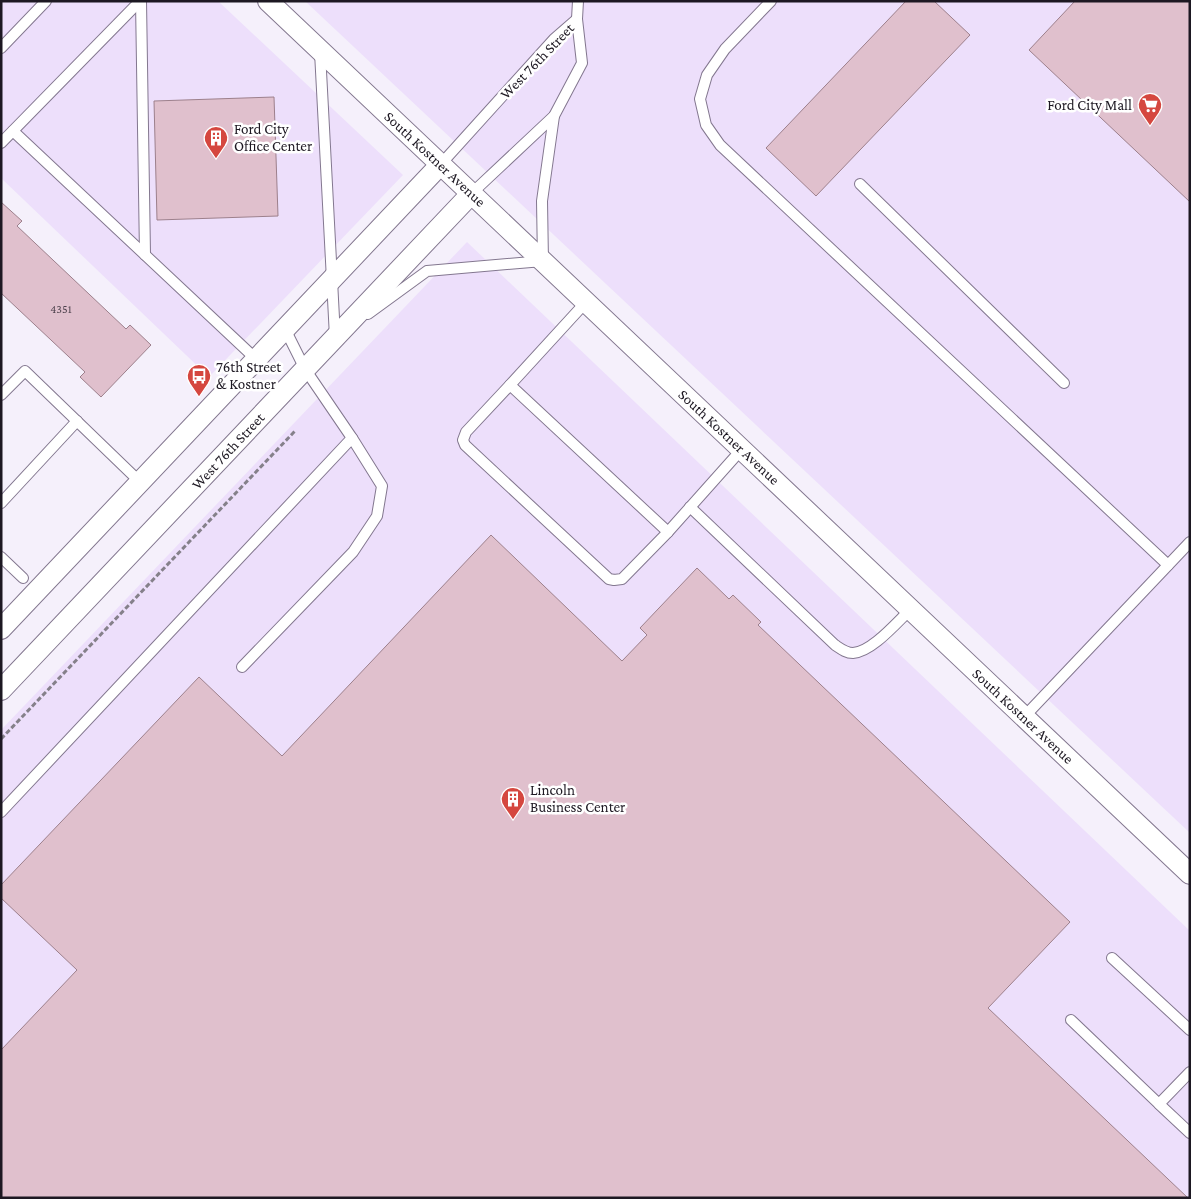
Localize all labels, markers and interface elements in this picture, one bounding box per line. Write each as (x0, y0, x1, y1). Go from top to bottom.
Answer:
street label: West 76th Street (497, 19, 578, 102)
supermarket icon: Ford City Mall (1137, 92, 1163, 126)
place label: Ford City Mall (1047, 97, 1132, 114)
street label: South Kostner Avenue (381, 108, 489, 210)
place label: Ford City Office Center (234, 121, 313, 154)
building icon: Ford City Office Center (203, 125, 229, 159)
house number: 4351 (50, 302, 72, 316)
place label: 76th Street & Kostner (216, 359, 282, 392)
bus stop icon: 76th Street & Kostner (186, 363, 212, 397)
street label: South Kostner Avenue (675, 386, 783, 488)
street label: West 76th Street (188, 409, 268, 493)
street label: South Kostner Avenue (969, 665, 1077, 767)
place label: Lincoln Business Center (530, 782, 626, 815)
building icon: Lincoln Business Center (500, 786, 526, 820)

